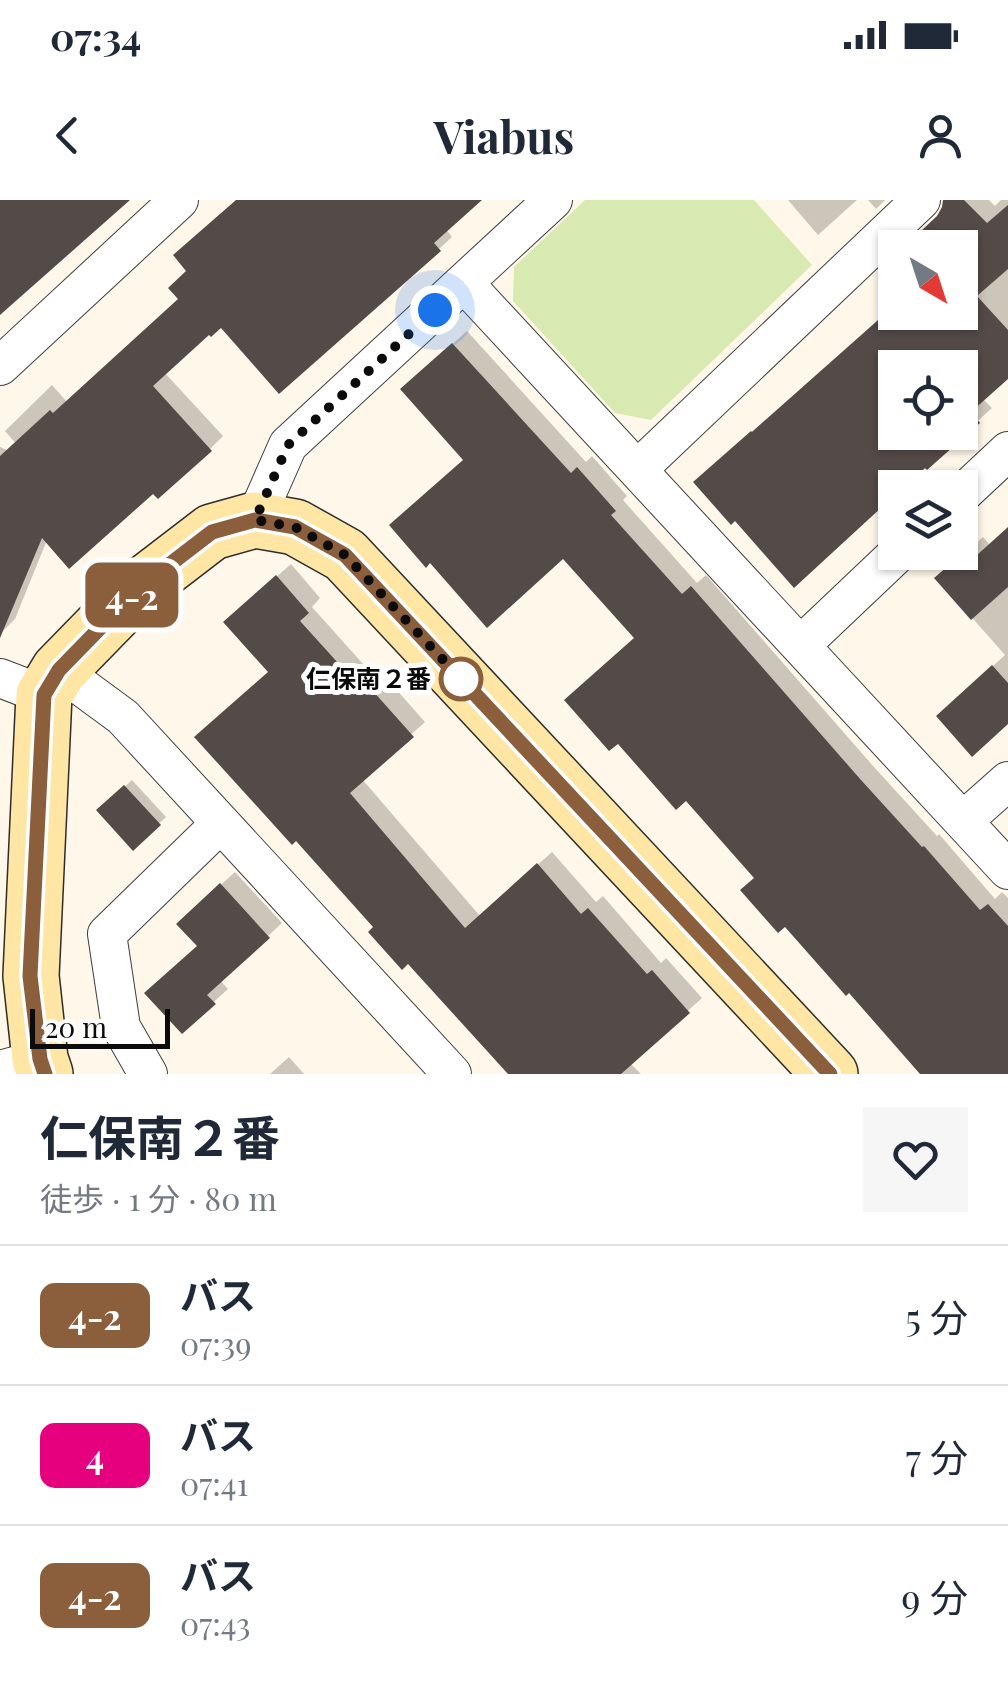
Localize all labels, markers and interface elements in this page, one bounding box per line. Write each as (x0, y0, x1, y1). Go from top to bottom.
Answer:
text: 07:34 (50, 10, 141, 61)
text: Viabus (434, 105, 574, 165)
icon: back (40, 108, 95, 163)
icon: person (913, 108, 968, 163)
north arrow (878, 230, 978, 330)
map controls (878, 230, 978, 570)
your location (410, 285, 460, 335)
button: locate (878, 350, 978, 450)
button: layers (878, 470, 978, 570)
line badge: 4-2 (74, 562, 190, 628)
text: 4-2 (105, 572, 159, 619)
marker: 仁保南２番 (440, 658, 482, 700)
place label: 仁保南２番 (306, 661, 431, 694)
scale bar (30, 1004, 170, 1048)
text: 20 m (45, 1008, 107, 1045)
text: 仁保南２番 (40, 1104, 280, 1168)
button: heart (863, 1107, 968, 1212)
text: 徒歩 · 1 分 · 80 m (40, 1176, 277, 1219)
text: バス (180, 1269, 256, 1320)
text: 5 分 (905, 1291, 968, 1342)
text: 4-2 (68, 1292, 122, 1339)
text: 07:39 (180, 1321, 251, 1364)
text: バス (180, 1409, 256, 1460)
text: 7 分 (906, 1431, 968, 1482)
text: 4 (86, 1432, 104, 1479)
text: 07:41 (180, 1461, 248, 1504)
text: バス (180, 1549, 256, 1600)
text: 9 分 (901, 1571, 968, 1622)
text: 4-2 (68, 1572, 122, 1619)
text: 07:43 (180, 1601, 250, 1644)

